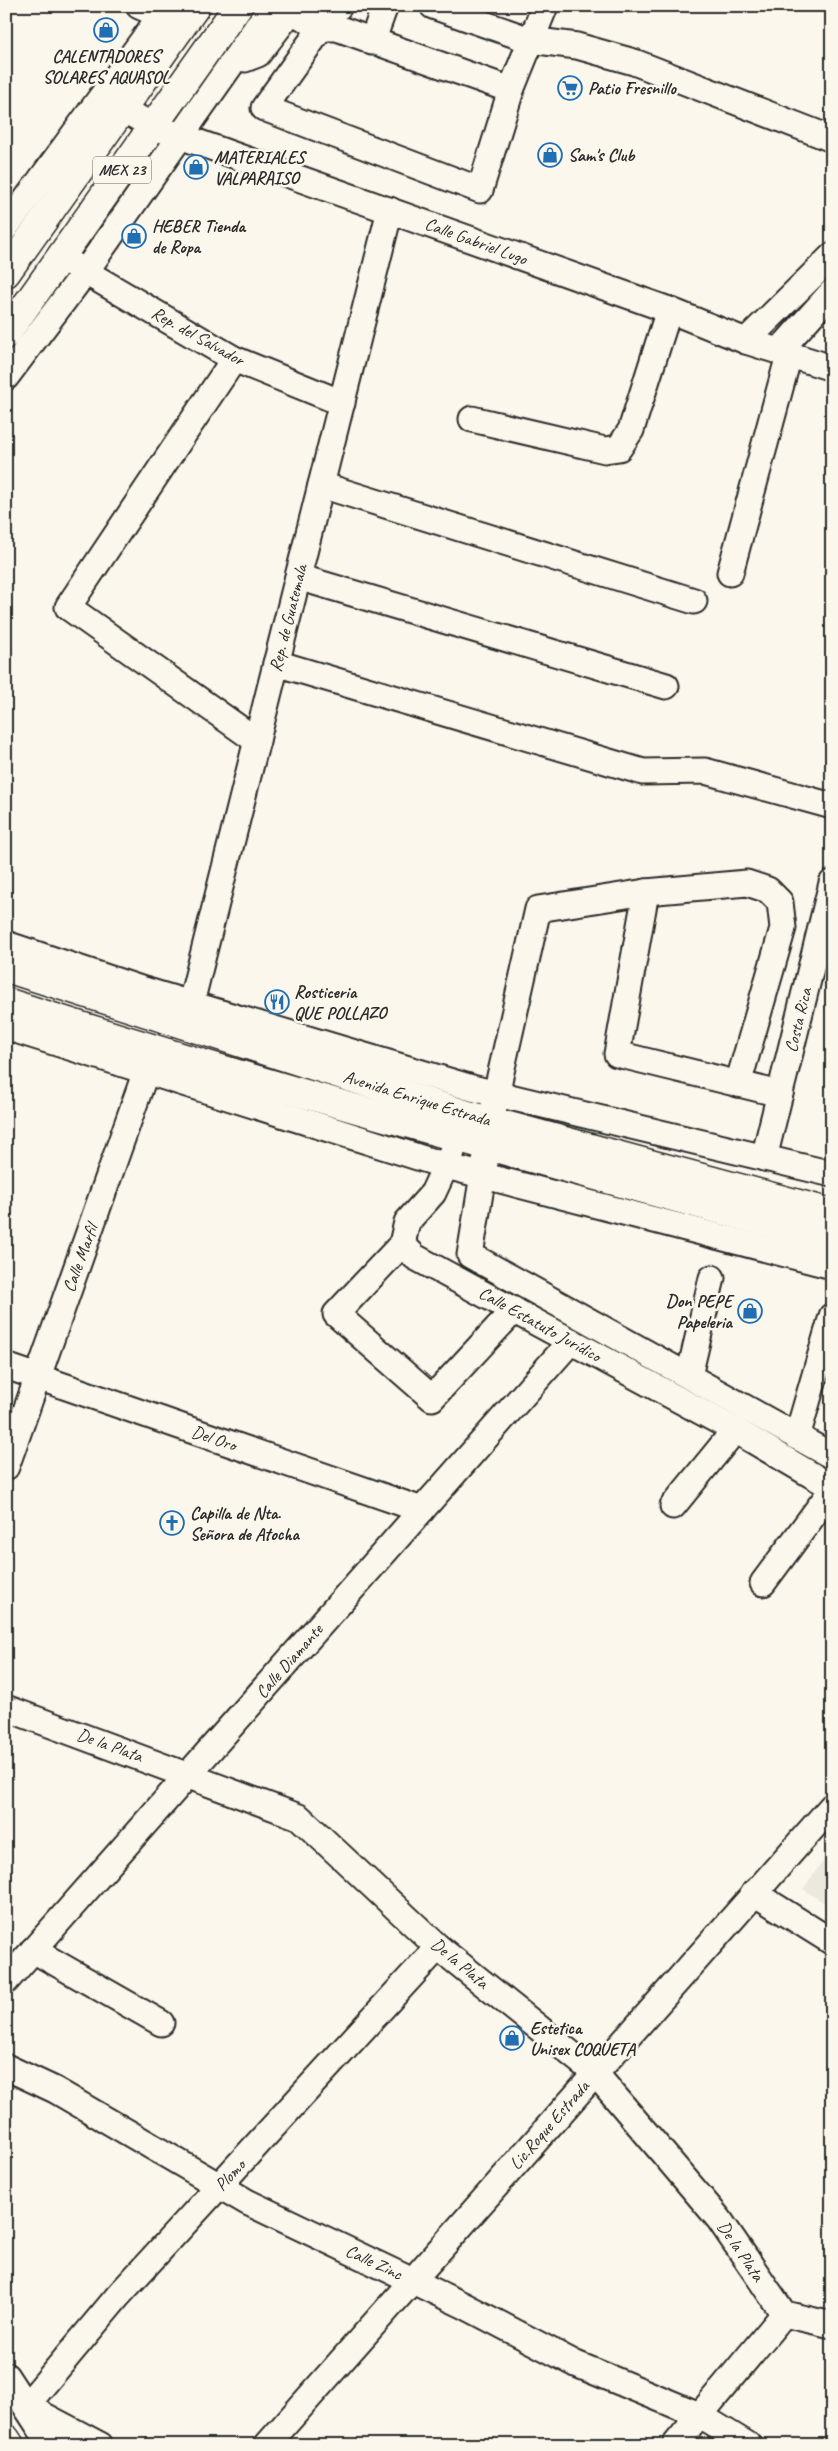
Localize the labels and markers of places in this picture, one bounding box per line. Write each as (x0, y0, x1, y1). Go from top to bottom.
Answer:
shop icon: CALENTADORES SOLARES AQUASOL (93, 17, 119, 43)
place label: CALENTADORES SOLARES AQUASOL (43, 45, 171, 88)
supermarket icon: Patio Fresnillo (557, 75, 583, 101)
place label: Patio Fresnillo (588, 77, 677, 99)
shop icon: Sam's Club (537, 142, 563, 168)
place label: Sam's Club (568, 144, 636, 166)
place label: MATERIALES VALPARAISO (214, 146, 307, 189)
shop icon: MATERIALES VALPARAISO (183, 154, 209, 180)
place label: HEBER Tienda de Ropa (152, 215, 246, 258)
shop icon: HEBER Tienda de Ropa (121, 223, 147, 249)
place label: Rosticeria QUE POLLAZO (294, 981, 389, 1024)
restaurant icon: Rosticeria QUE POLLAZO (264, 989, 290, 1015)
place label: Don PEPE Papeleria (666, 1290, 735, 1333)
shop icon: Don PEPE Papeleria (737, 1298, 763, 1324)
place label: Capilla de Nta. Señora de Atocha (190, 1502, 301, 1545)
church icon: Capilla de Nta. Señora de Atocha (159, 1510, 185, 1536)
place label: Estetica Unisex COQUETA (530, 2017, 637, 2060)
shop icon: Estetica Unisex COQUETA (499, 2025, 525, 2051)

